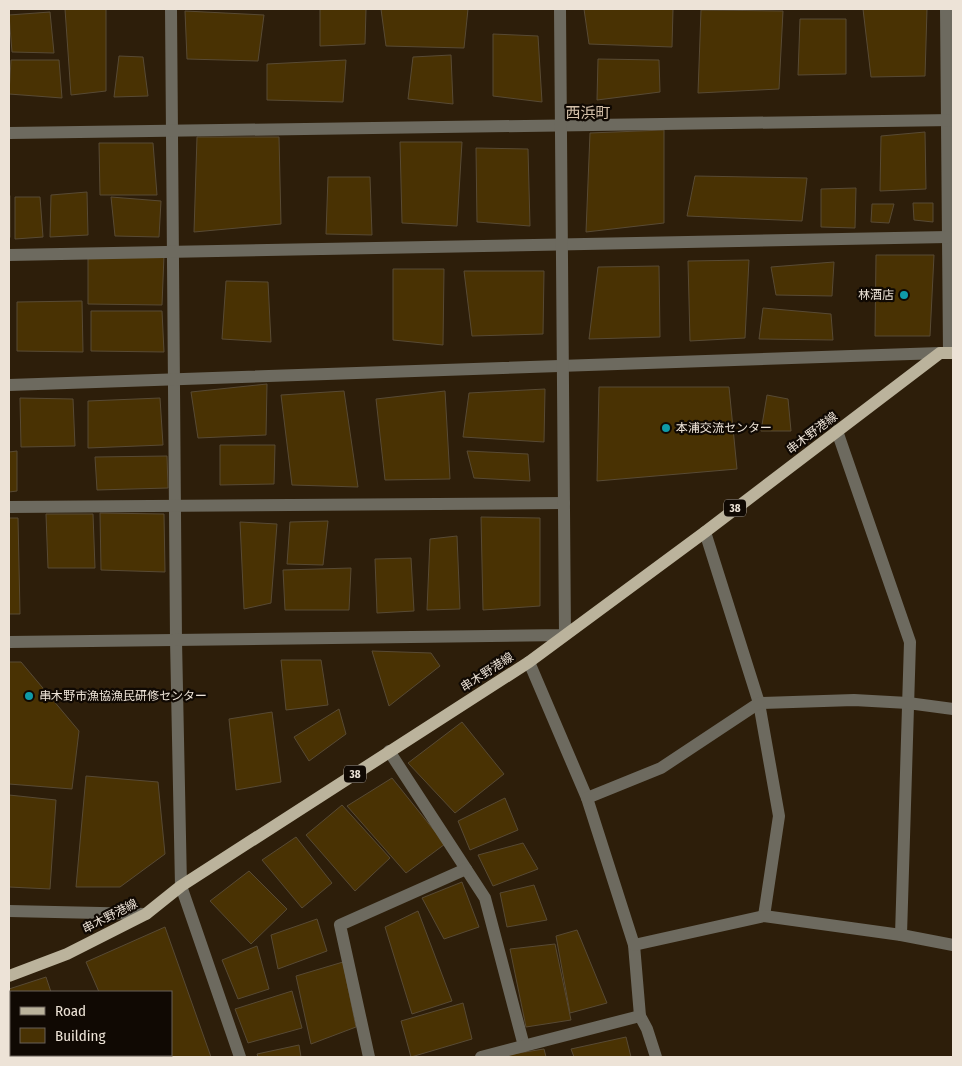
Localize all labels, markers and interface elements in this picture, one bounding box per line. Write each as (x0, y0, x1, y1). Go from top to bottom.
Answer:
district label: 西浜町 (565, 104, 611, 122)
place label: 林酒店 (858, 288, 894, 302)
marker: 林酒店 (898, 289, 910, 301)
street label: 串木野港線 (784, 409, 840, 457)
place label: 本浦交流センター (676, 421, 772, 435)
marker: 本浦交流センター (660, 422, 672, 434)
road number: 38 (724, 499, 746, 516)
street label: 串木野港線 (458, 650, 516, 694)
place label: 串木野市漁協漁民研修センター (39, 689, 207, 703)
marker: 串木野市漁協漁民研修センター (23, 690, 35, 702)
road number: 38 (344, 766, 366, 782)
street label: 串木野港線 (80, 896, 140, 936)
legend (10, 991, 172, 1056)
text: Road (55, 1002, 86, 1020)
text: Building (55, 1027, 106, 1045)

